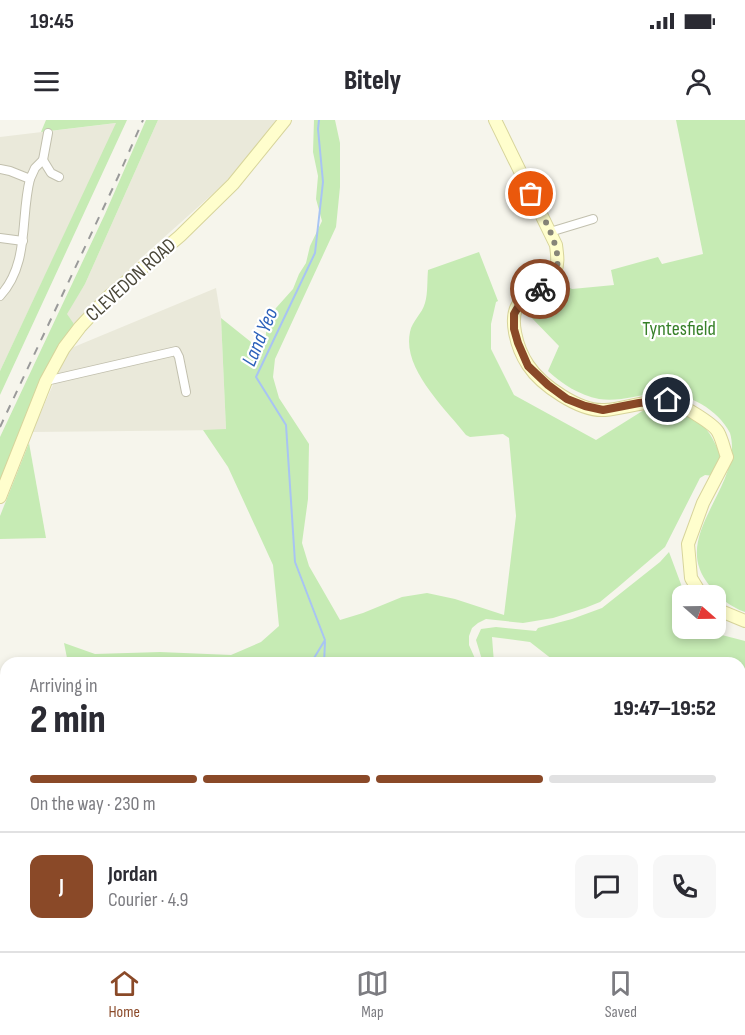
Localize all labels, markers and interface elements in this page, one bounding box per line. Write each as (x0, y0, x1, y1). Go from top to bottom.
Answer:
text: 19:45 (30, 8, 74, 35)
icon: menu (30, 65, 63, 98)
text: Bitely (344, 65, 401, 97)
icon: person (682, 65, 715, 98)
pin (505, 168, 556, 219)
icon: bag (514, 177, 547, 210)
street label: CLEVEDON ROAD (81, 233, 181, 327)
courier (510, 259, 570, 319)
icon: bike (524, 273, 557, 306)
water label: Land Yeo (237, 304, 284, 370)
park label: Tyntesfield (642, 317, 716, 341)
pin (642, 374, 693, 425)
icon: home (651, 383, 684, 416)
north arrow (672, 585, 726, 639)
map controls (672, 585, 726, 639)
text: Arriving in (30, 674, 98, 698)
text: 19:47–19:52 (614, 695, 716, 722)
text: 2 min (30, 697, 106, 744)
text: On the way · 230 m (30, 792, 156, 816)
button: chat (575, 855, 638, 918)
button: phone (653, 855, 716, 918)
text: Jordan (108, 861, 157, 888)
text: J (59, 873, 64, 900)
text: Courier · 4.9 (108, 888, 188, 912)
tab: Home (108, 967, 141, 1022)
tab: Map (356, 967, 389, 1022)
tab: Saved (604, 967, 637, 1022)

